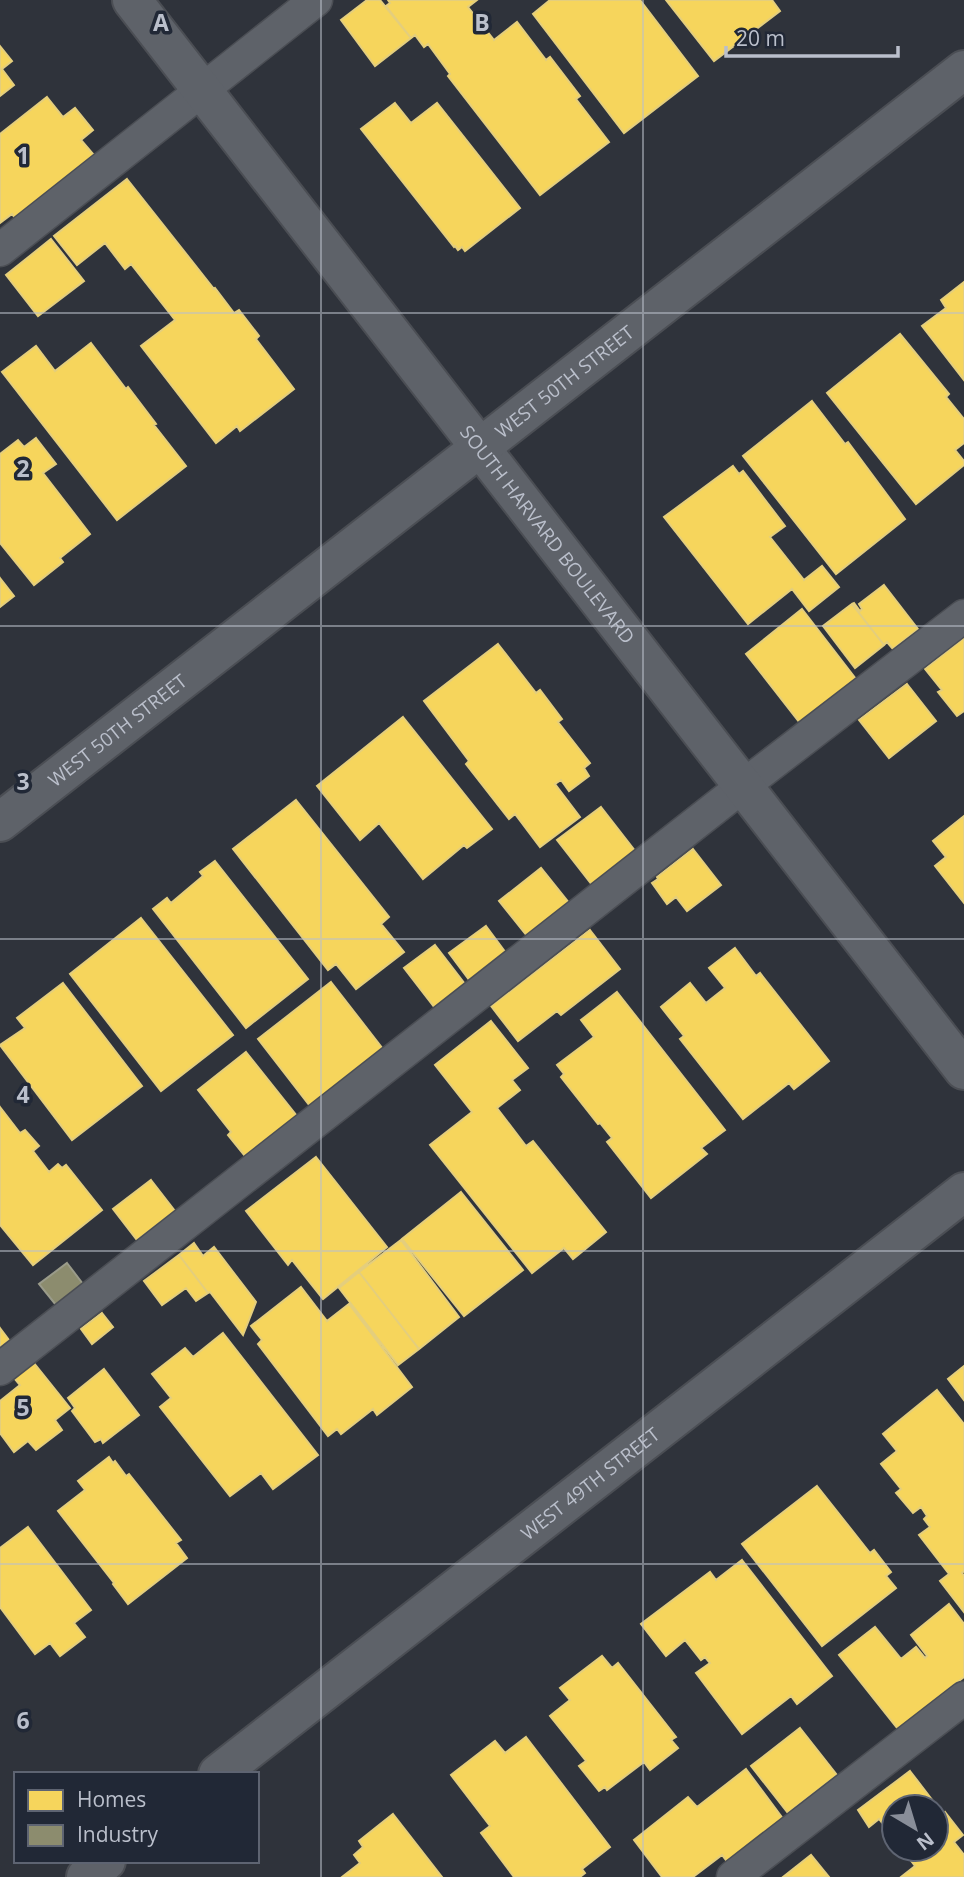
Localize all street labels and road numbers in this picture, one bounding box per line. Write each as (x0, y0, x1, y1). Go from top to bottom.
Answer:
street label: WEST 50TH STREET (490, 319, 640, 444)
street label: SOUTH HARVARD BOULEVARD (454, 420, 641, 649)
street label: WEST 50TH STREET (43, 668, 193, 793)
street label: WEST 49TH STREET (515, 1421, 665, 1546)

